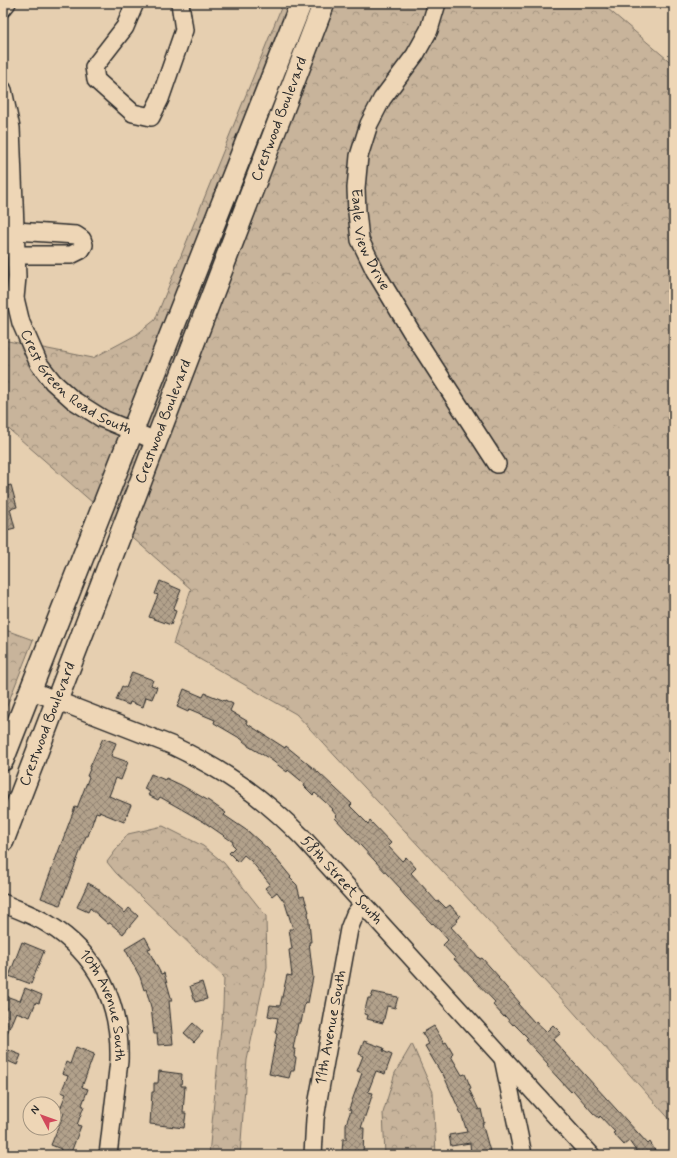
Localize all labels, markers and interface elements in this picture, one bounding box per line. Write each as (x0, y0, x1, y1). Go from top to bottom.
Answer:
street label: Crestwood Boulevard (247, 54, 312, 184)
street label: Eagle View Drive (346, 188, 395, 295)
street label: Crest Green Road South (15, 326, 135, 440)
street label: Crestwood Boulevard (131, 357, 197, 487)
street label: Crestwood Boulevard (15, 659, 81, 789)
street label: 58th Street South (296, 831, 387, 929)
street label: 10th Avenue South (74, 945, 129, 1061)
street label: 11th Avenue South (311, 968, 351, 1086)
north arrow (22, 1096, 62, 1136)
text: N (28, 1103, 43, 1117)

